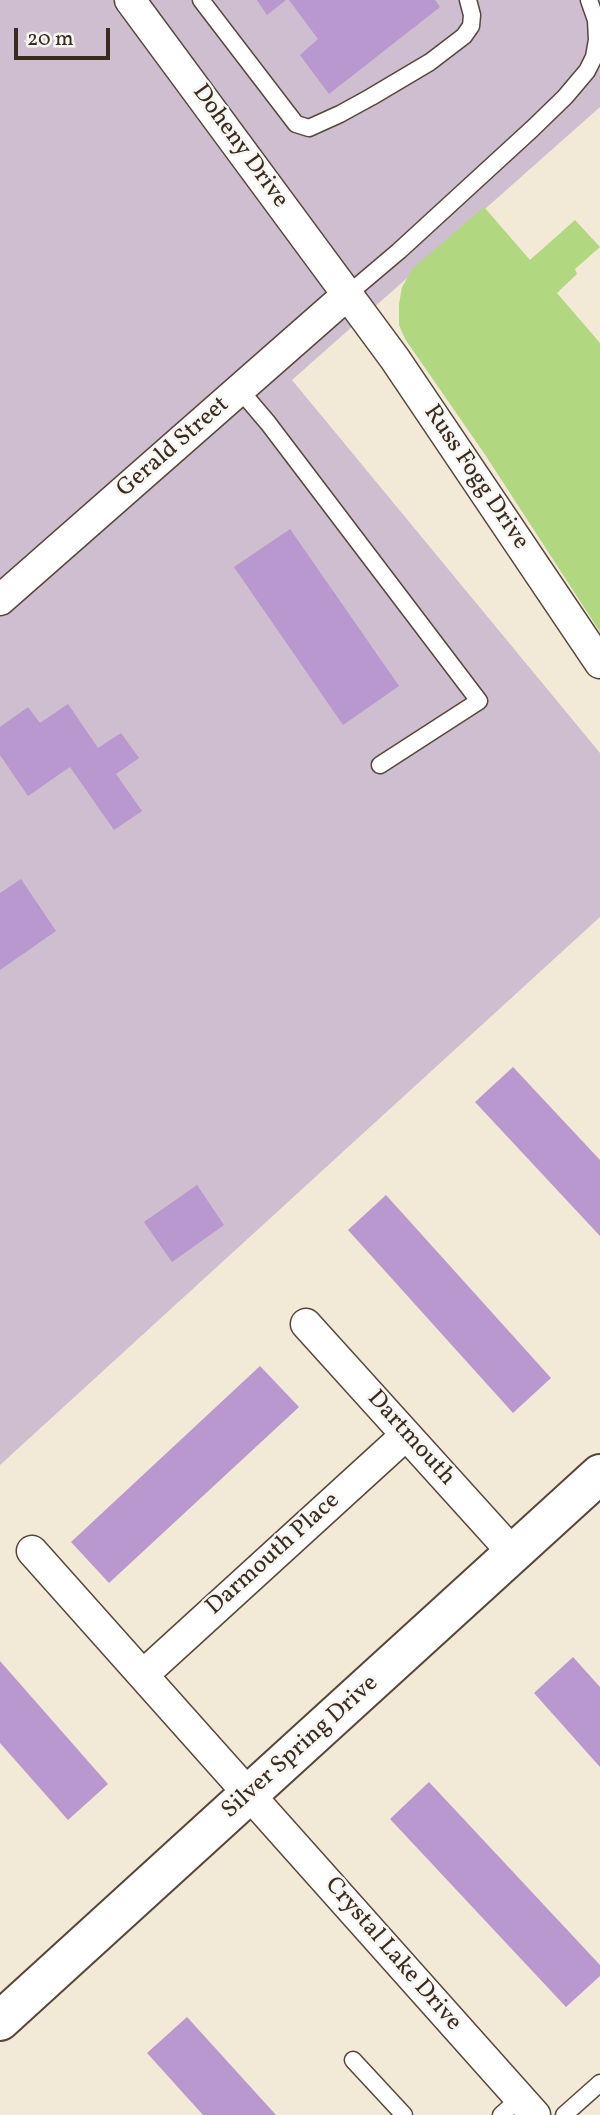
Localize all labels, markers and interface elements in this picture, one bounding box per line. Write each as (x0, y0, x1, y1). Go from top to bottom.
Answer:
scale bar (18, 14, 114, 58)
text: 20 m (27, 25, 73, 54)
street label: Doheny Drive (185, 80, 293, 214)
street label: Gerald Street (112, 391, 236, 505)
street label: Russ Fogg Drive (416, 400, 534, 556)
street label: Dartmouth (360, 1385, 460, 1493)
street label: Darmouth Place (201, 1487, 347, 1623)
street label: Silver Spring Drive (217, 1670, 385, 1826)
street label: Crystal Lake Drive (317, 1872, 467, 2038)

